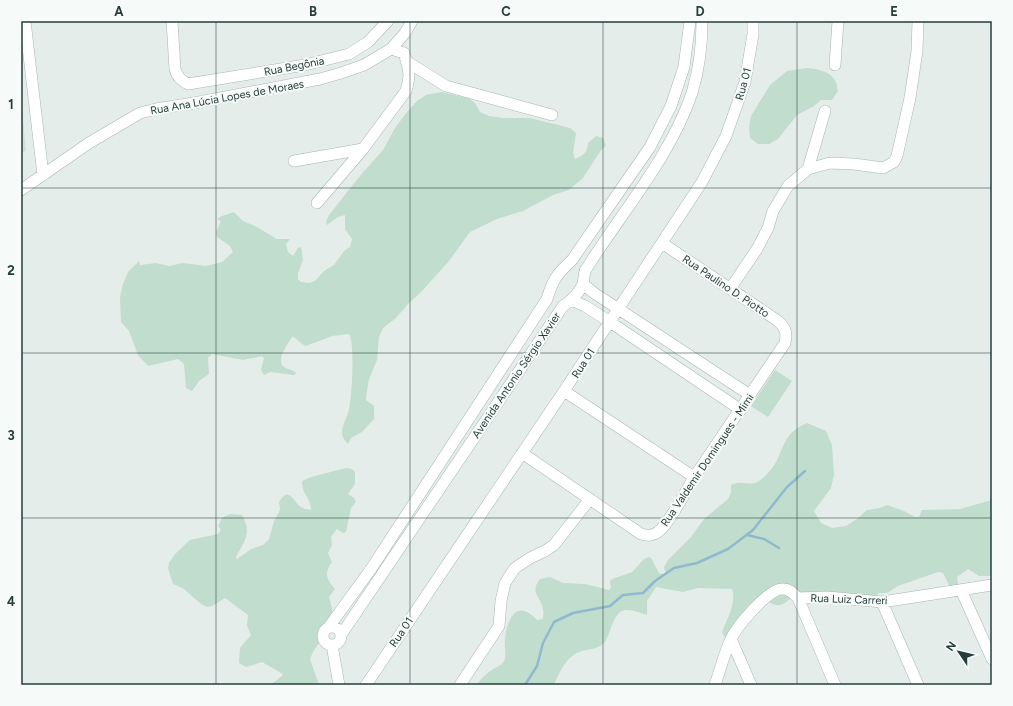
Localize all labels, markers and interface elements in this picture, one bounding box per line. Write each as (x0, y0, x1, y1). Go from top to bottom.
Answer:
text: A (114, 4, 124, 19)
text: B (309, 4, 317, 19)
text: C (501, 4, 511, 19)
text: D (695, 4, 705, 19)
text: E (890, 4, 898, 19)
street label: Rua Begônia (263, 54, 325, 79)
street label: Rua 01 (733, 67, 754, 102)
street label: Rua Ana Lúcia Lopes de Moraes (149, 78, 305, 117)
text: 1 (8, 97, 14, 112)
street label: Rua Paulino D. Piotto (680, 252, 772, 320)
text: 2 (7, 263, 15, 278)
street label: Avenida Antonio Sérgio Xavier (469, 310, 564, 441)
street label: Rua 01 (569, 346, 598, 381)
street label: Rua Valdemir Domingues - Mimi (658, 392, 757, 529)
text: 3 (7, 428, 15, 443)
street label: Rua Luiz Carreri (810, 592, 888, 607)
text: 4 (7, 594, 15, 609)
street label: Rua 01 (387, 615, 416, 650)
north arrow (939, 632, 979, 672)
text: N (943, 639, 959, 654)

